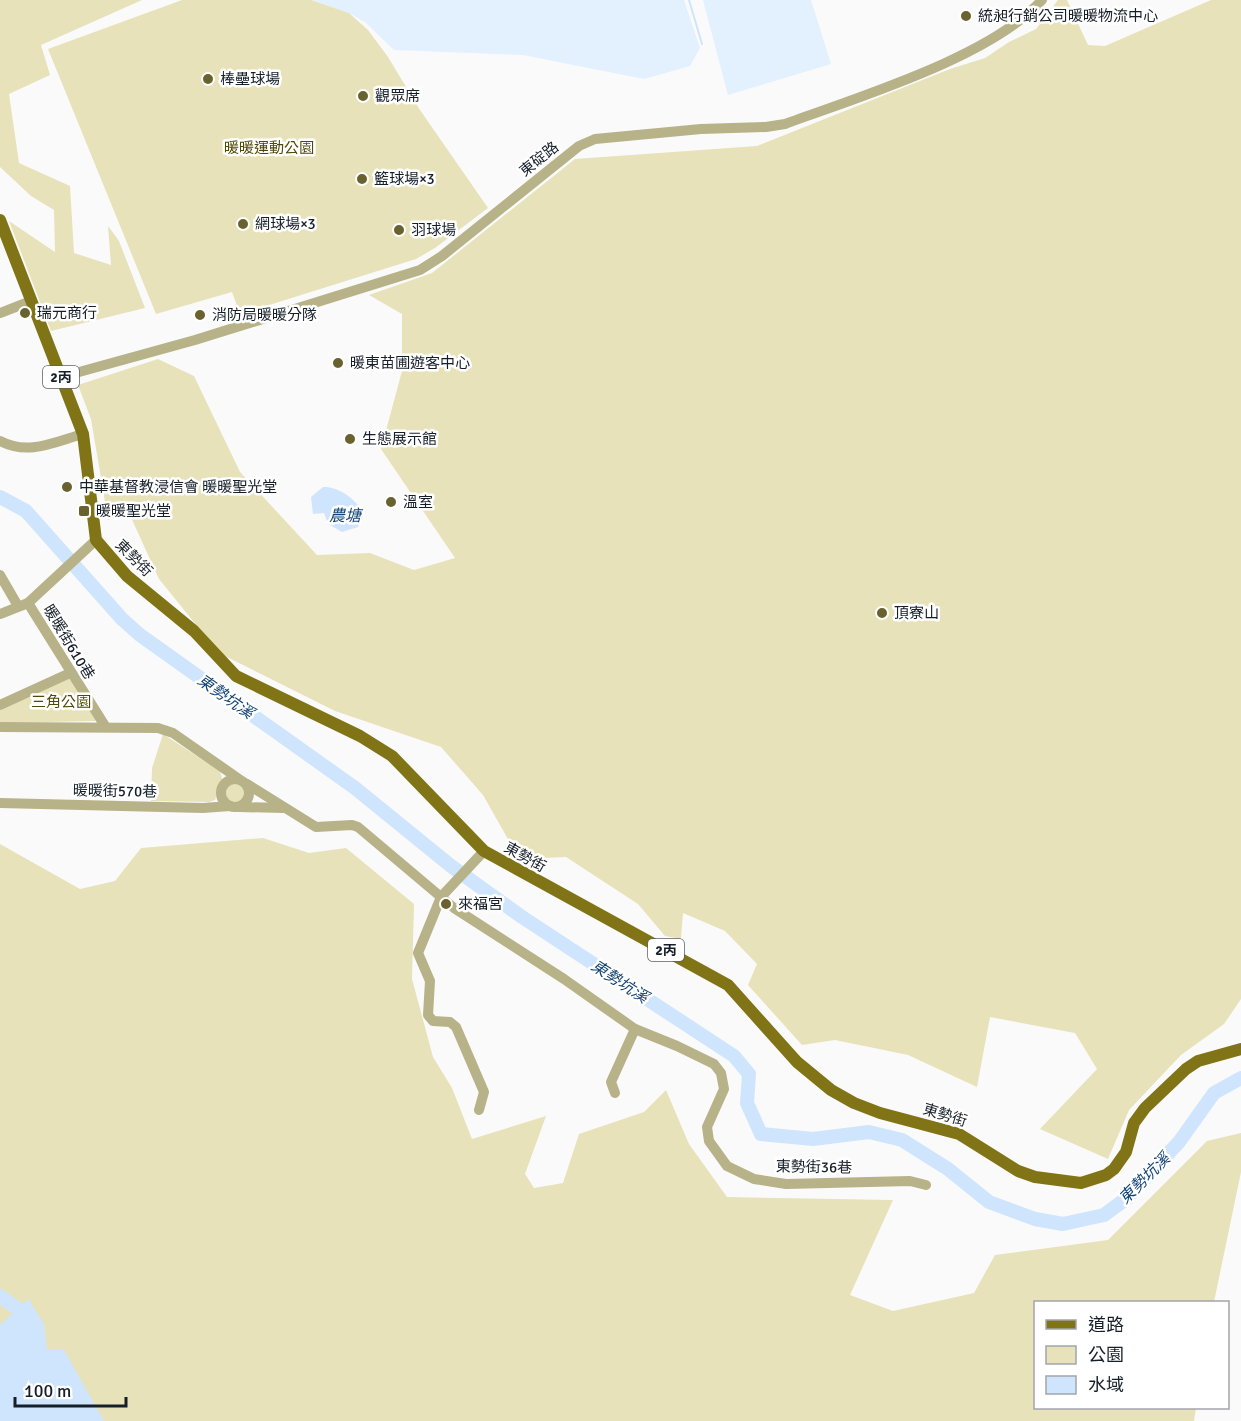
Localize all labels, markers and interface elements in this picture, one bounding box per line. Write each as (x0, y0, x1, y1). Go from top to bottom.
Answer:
place label: 統昶行銷公司暖暖物流中心 (978, 7, 1158, 25)
marker: 統昶行銷公司暖暖物流中心 (959, 9, 973, 23)
place label: 棒壘球場 (220, 70, 280, 88)
marker: 棒壘球場 (201, 72, 215, 86)
place label: 觀眾席 (375, 87, 420, 105)
marker: 觀眾席 (356, 89, 370, 103)
street label: 東碇路 (516, 138, 562, 180)
park label: 暖暖運動公園 (224, 139, 314, 157)
place label: 籃球場×3 (374, 170, 435, 188)
marker: 籃球場×3 (355, 172, 369, 186)
place label: 網球場×3 (255, 215, 316, 233)
marker: 網球場×3 (236, 217, 250, 231)
place label: 羽球場 (411, 221, 456, 239)
marker: 羽球場 (392, 223, 406, 237)
place label: 瑞元商行 (37, 304, 97, 322)
marker: 瑞元商行 (18, 306, 32, 320)
place label: 消防局暖暖分隊 (212, 306, 317, 324)
marker: 消防局暖暖分隊 (193, 308, 207, 322)
place label: 暖東苗圃遊客中心 (350, 354, 470, 372)
marker: 暖東苗圃遊客中心 (331, 356, 345, 370)
road number: 2丙 (43, 366, 79, 388)
place label: 生態展示館 (362, 430, 437, 448)
marker: 生態展示館 (343, 432, 357, 446)
place label: 中華基督教浸信會 暖暖聖光堂 (79, 478, 277, 496)
marker: 中華基督教浸信會 暖暖聖光堂 (60, 480, 74, 494)
place label: 溫室 (403, 493, 433, 511)
marker: 溫室 (384, 495, 398, 509)
place label: 暖暖聖光堂 (96, 502, 171, 520)
marker: 暖暖聖光堂 (77, 504, 91, 518)
water label: 農塘 (329, 506, 364, 526)
street label: 東勢街 (112, 536, 156, 580)
street label: 暖暖街610巷 (40, 601, 98, 683)
place label: 頂寮山 (894, 604, 939, 622)
marker: 頂寮山 (875, 606, 889, 620)
water label: 東勢坑溪 (193, 670, 259, 725)
park label: 三角公園 (31, 693, 91, 711)
street label: 暖暖街570巷 (73, 781, 157, 801)
street label: 東勢街 (501, 838, 549, 876)
place label: 來福宮 (458, 895, 503, 913)
marker: 來福宮 (439, 897, 453, 911)
road number: 2丙 (648, 939, 684, 961)
water label: 東勢坑溪 (587, 956, 653, 1009)
street label: 東勢街 (921, 1100, 969, 1130)
water label: 東勢坑溪 (1115, 1148, 1176, 1208)
street label: 東勢街36巷 (776, 1157, 852, 1177)
legend (1034, 1301, 1229, 1409)
text: 道路 (1088, 1314, 1124, 1336)
text: 公園 (1088, 1344, 1124, 1366)
scale bar (15, 1370, 126, 1408)
text: 水域 (1088, 1374, 1124, 1396)
text: 100 m (24, 1380, 71, 1402)

